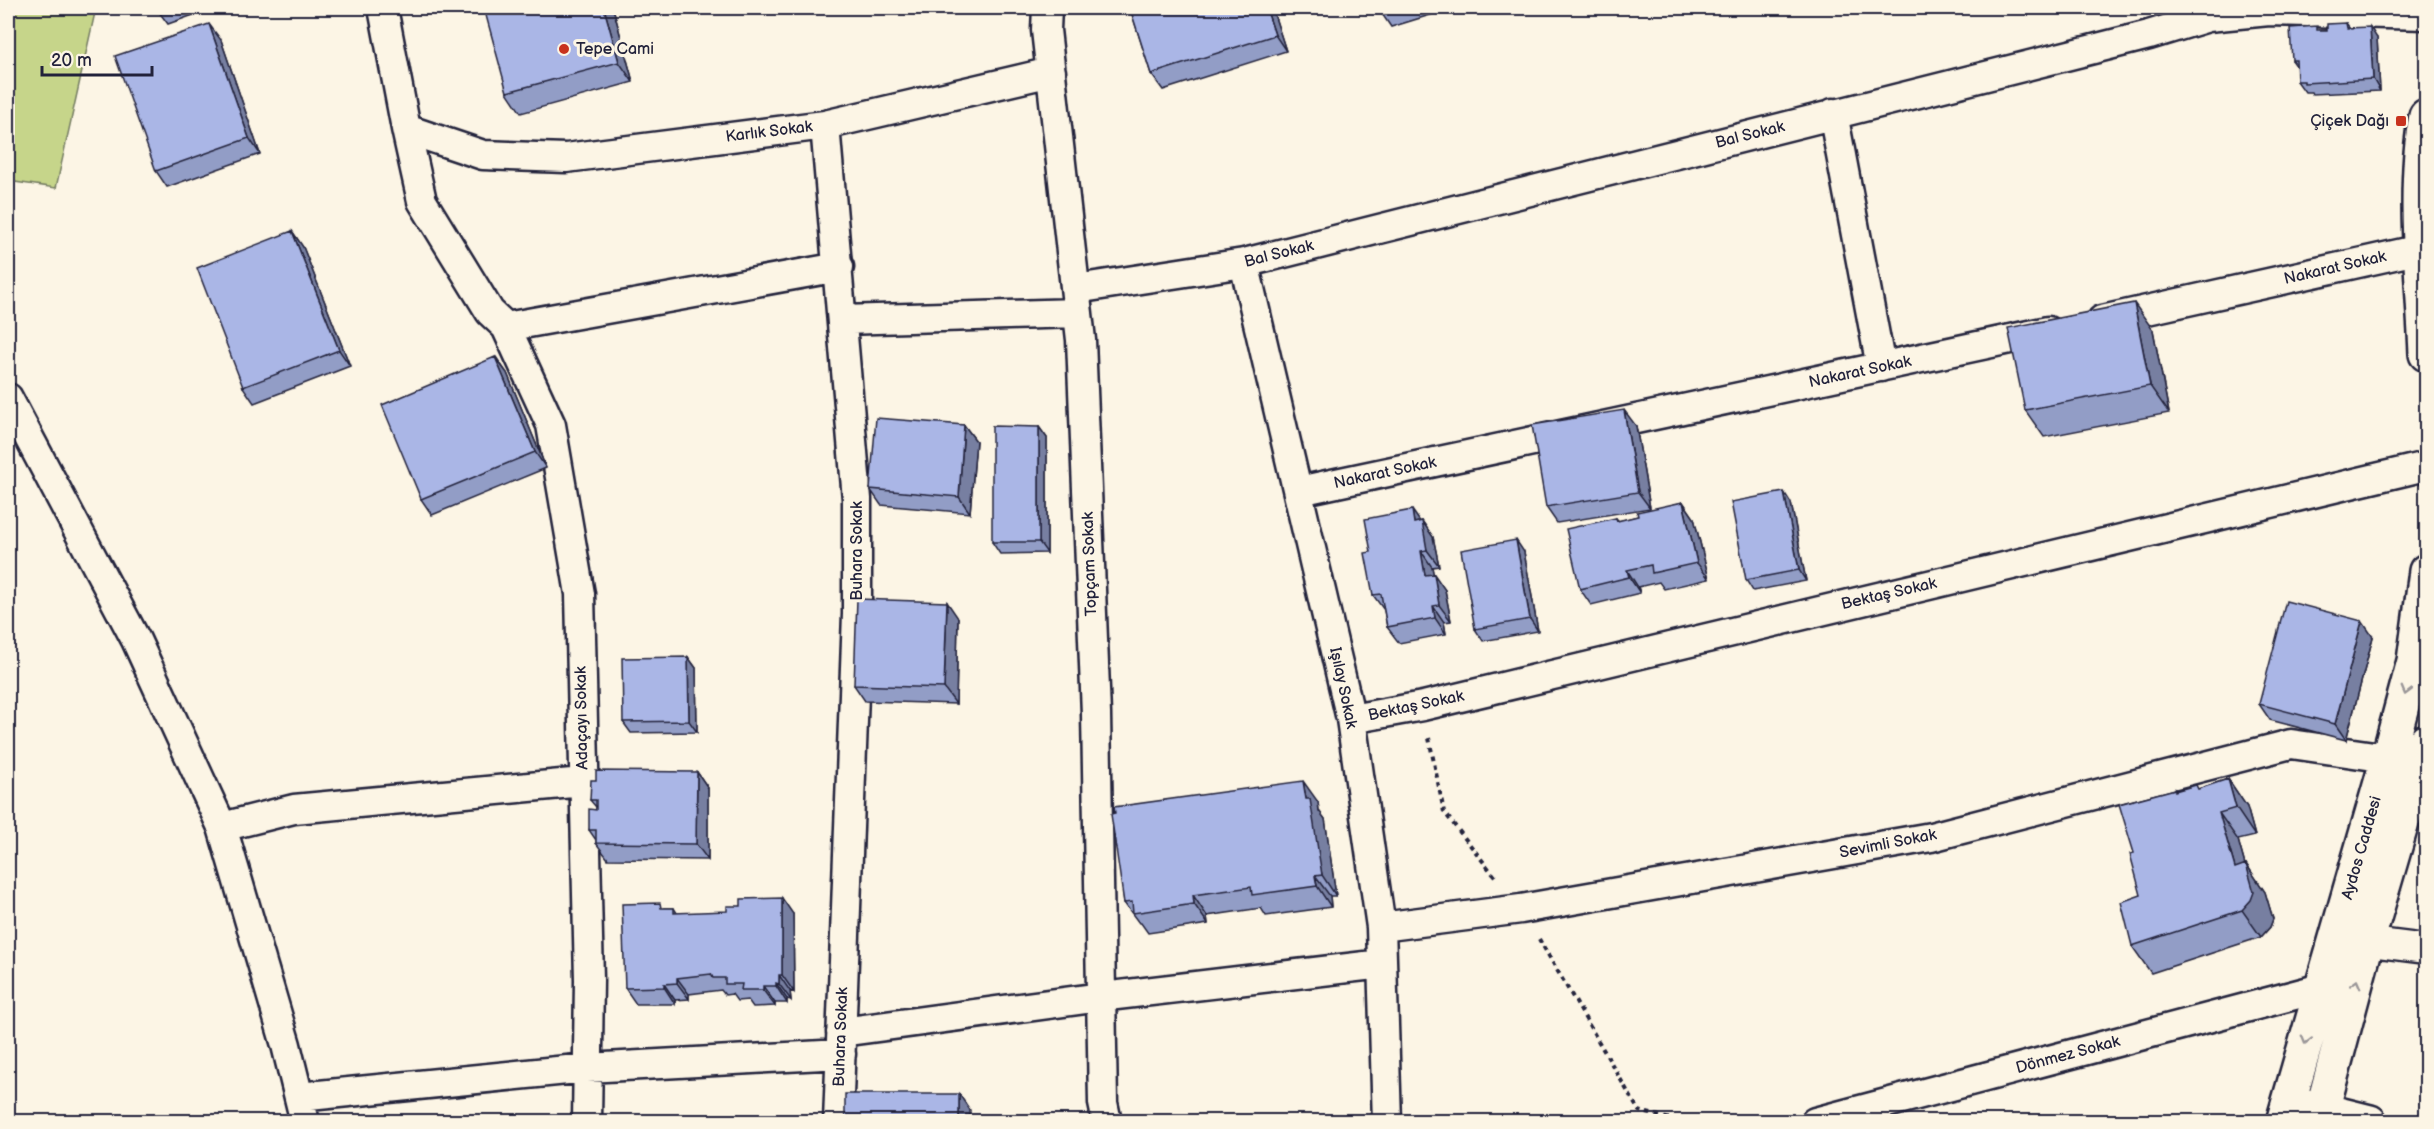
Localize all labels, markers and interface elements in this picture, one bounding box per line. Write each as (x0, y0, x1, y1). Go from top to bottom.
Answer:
scale bar (42, 39, 152, 77)
place label: Tepe Cami (576, 40, 654, 59)
marker: Tepe Cami (557, 42, 571, 56)
text: 20 m (51, 50, 92, 71)
place label: Çiçek Dağı (2310, 112, 2389, 131)
marker: Çiçek Dağı (2394, 114, 2408, 128)
street label: Karlık Sokak (724, 117, 814, 147)
street label: Bal Sokak (1713, 117, 1787, 153)
street label: Bal Sokak (1242, 236, 1316, 272)
street label: Nakarat Sokak (2282, 247, 2388, 289)
street label: Nakarat Sokak (1807, 352, 1913, 392)
street label: Nakarat Sokak (1332, 453, 1438, 493)
street label: Buhara Sokak (848, 501, 867, 601)
street label: Topçam Sokak (1079, 511, 1101, 616)
street label: Bektaş Sokak (1839, 574, 1939, 614)
street label: Işılay Sokak (1325, 646, 1361, 731)
street label: Adaçayı Sokak (572, 666, 592, 770)
one-way arrow (2401, 685, 2413, 696)
street label: Bektaş Sokak (1366, 687, 1466, 725)
street label: Aydos Caddesi (2338, 794, 2386, 902)
street label: Sevimli Sokak (1838, 825, 1938, 863)
one-way arrow (2349, 979, 2361, 990)
street label: Buhara Sokak (830, 987, 852, 1087)
street label: Dönmez Sokak (2014, 1032, 2122, 1078)
one-way arrow (2301, 1035, 2314, 1045)

